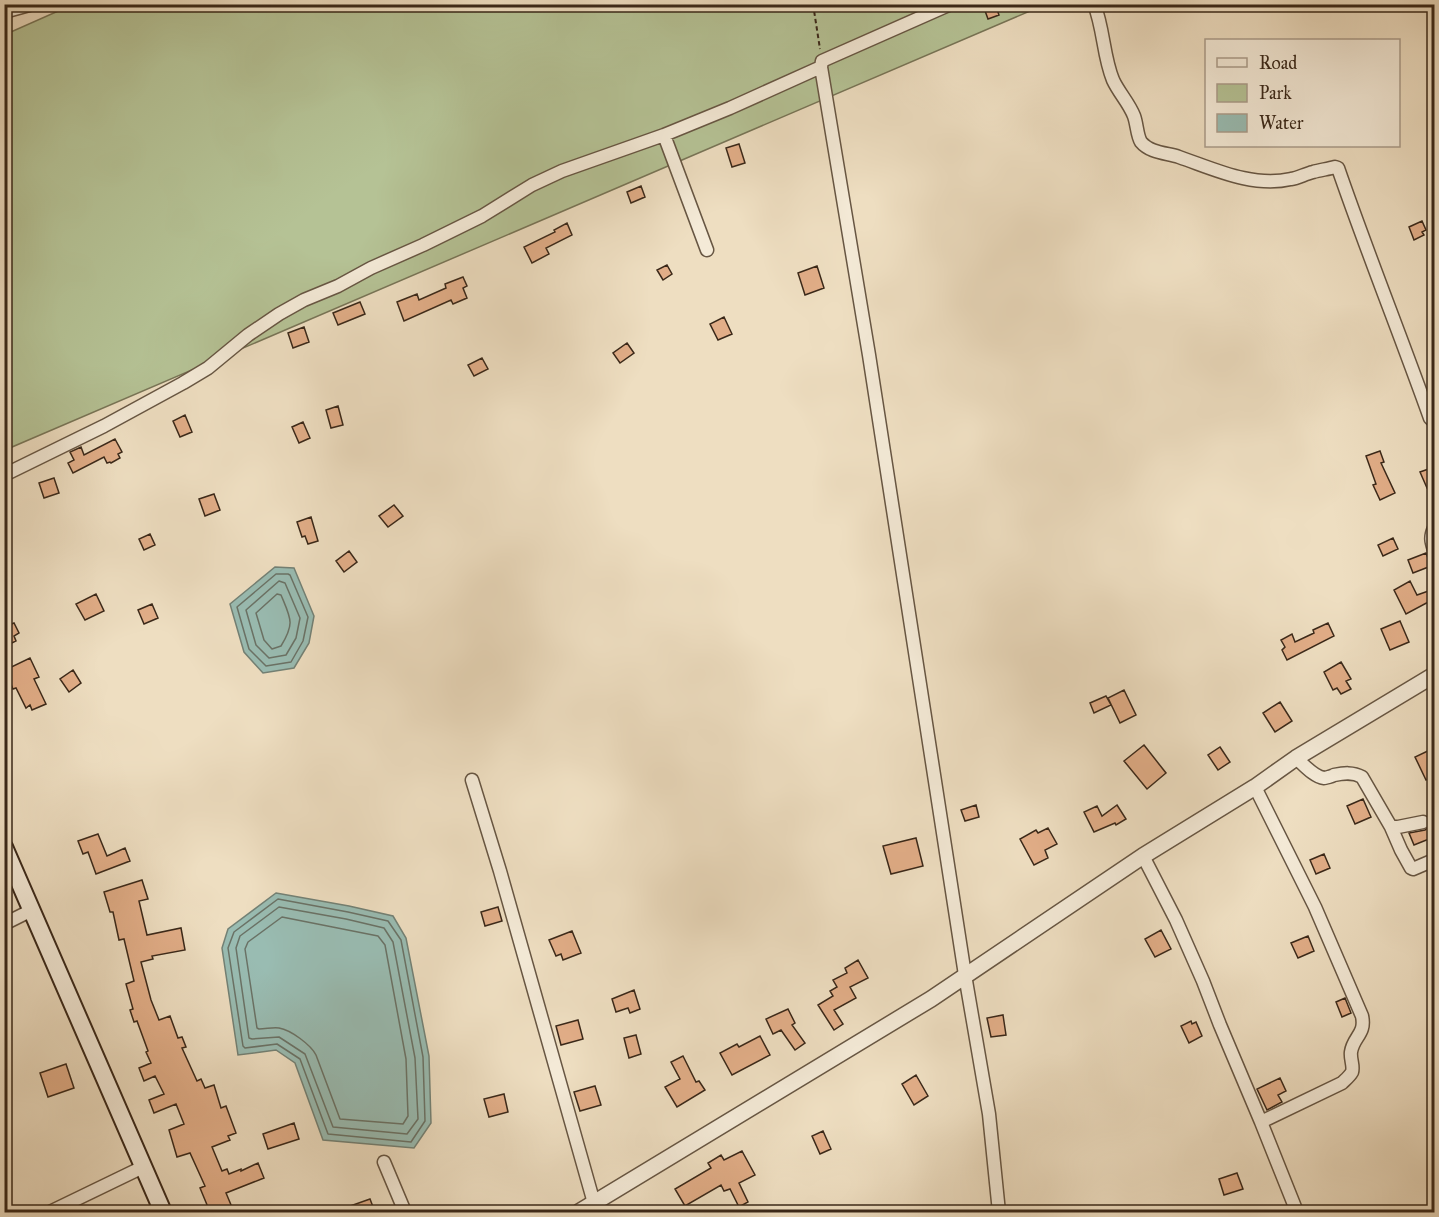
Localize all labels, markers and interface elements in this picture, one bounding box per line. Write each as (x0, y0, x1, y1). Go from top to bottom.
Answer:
legend (1205, 39, 1400, 147)
text: Road (1259, 52, 1297, 74)
text: Park (1259, 82, 1292, 104)
text: Water (1259, 112, 1304, 134)

